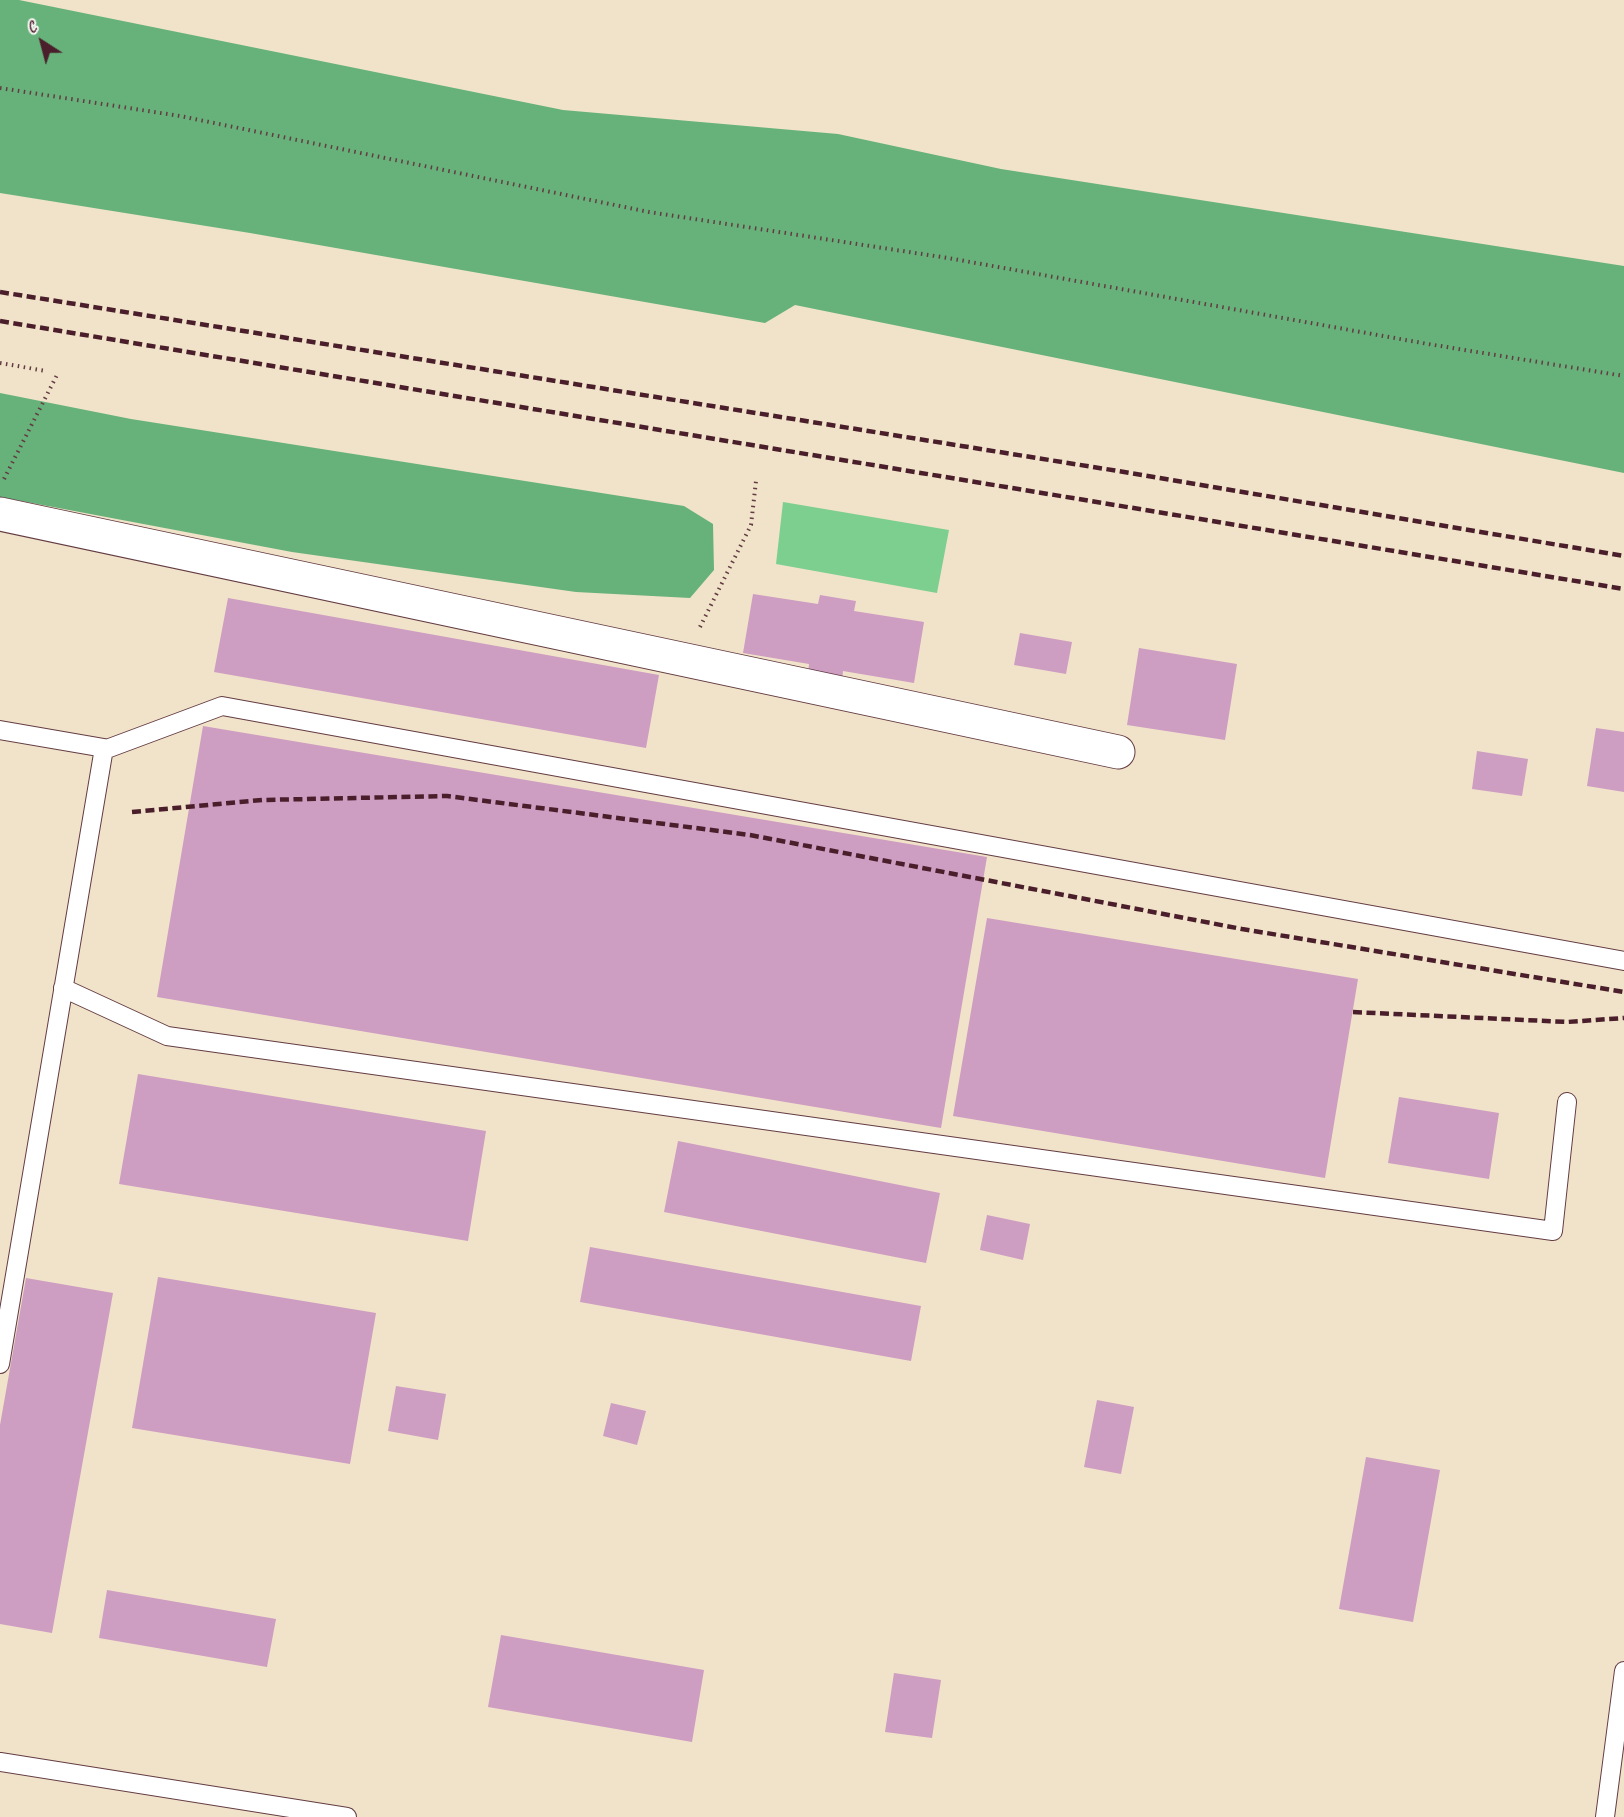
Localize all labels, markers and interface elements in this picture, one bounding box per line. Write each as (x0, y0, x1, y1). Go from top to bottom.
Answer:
north arrow (12, 12, 72, 72)
text: С (22, 17, 40, 38)

